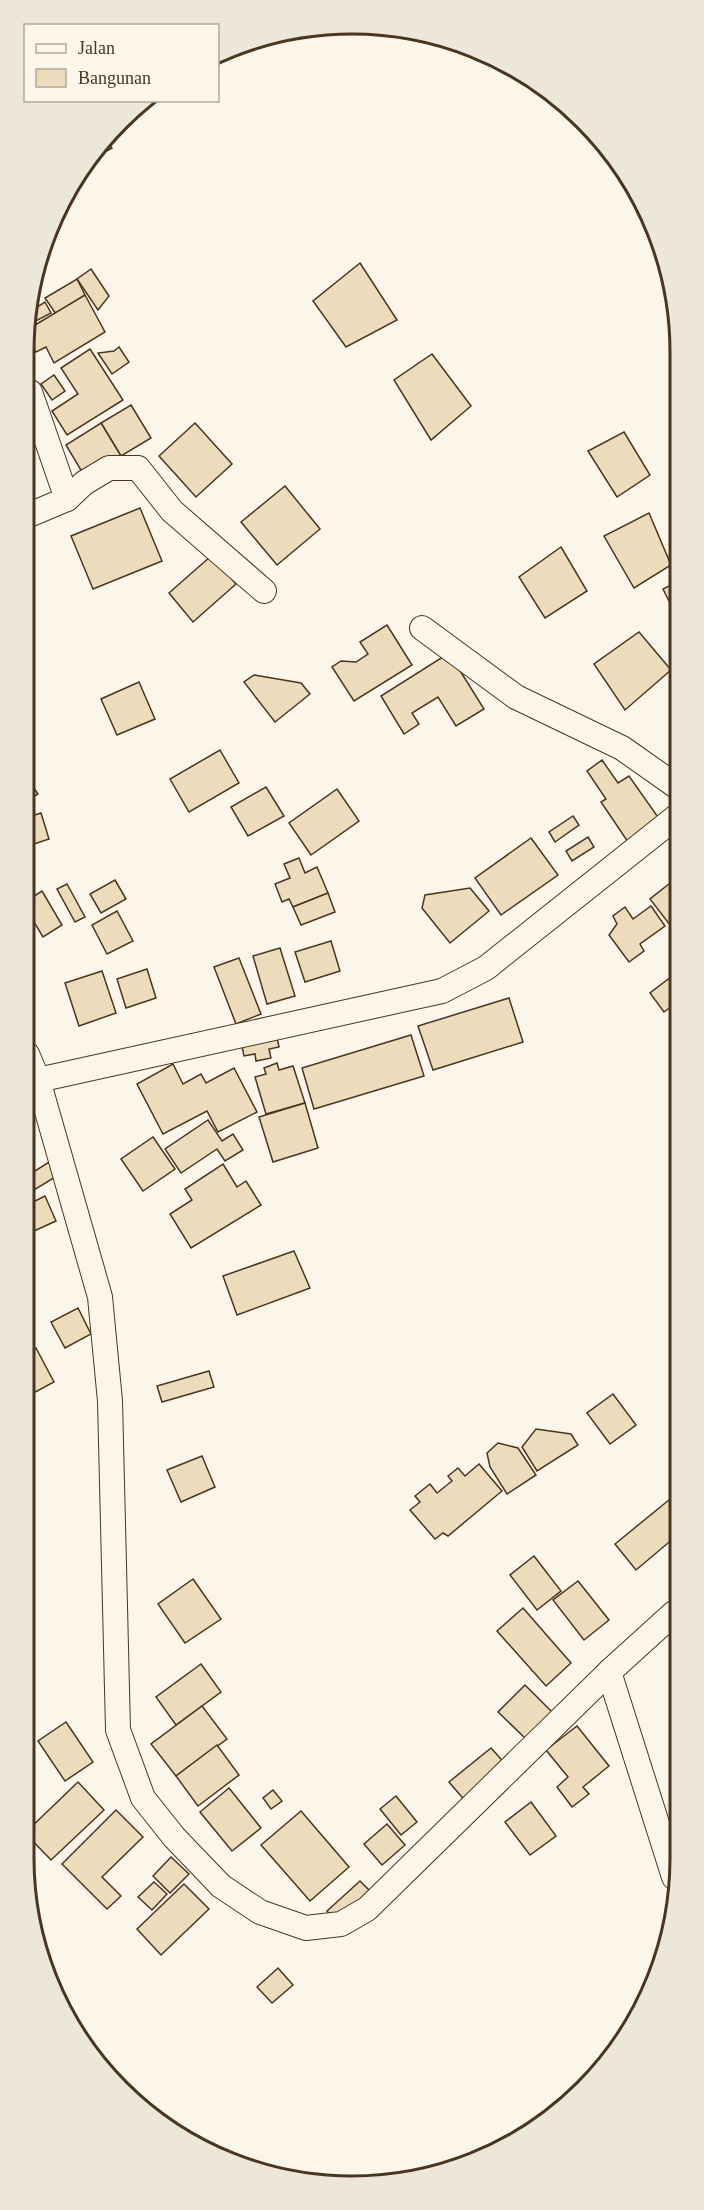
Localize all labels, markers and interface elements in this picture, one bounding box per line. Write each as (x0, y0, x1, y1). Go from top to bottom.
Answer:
legend (24, 24, 219, 102)
text: Jalan (78, 38, 115, 58)
text: Bangunan (78, 68, 151, 88)

